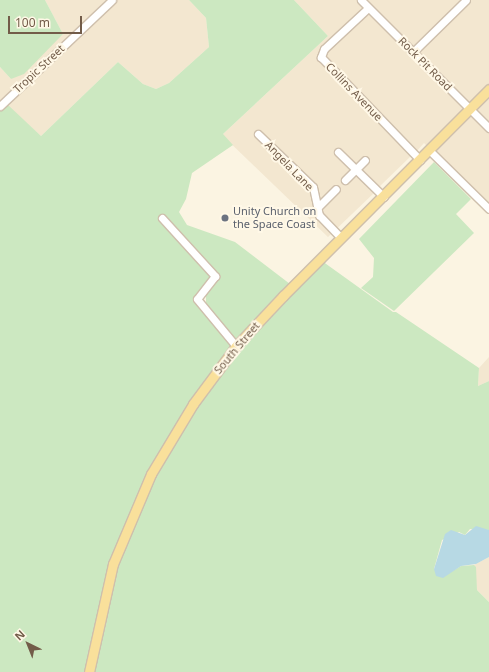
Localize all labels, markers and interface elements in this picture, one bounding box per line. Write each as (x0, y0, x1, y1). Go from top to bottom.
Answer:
scale bar (10, 8, 84, 34)
text: 100 m (15, 14, 50, 31)
street label: Rock Pit Road (395, 34, 455, 94)
street label: Tropic Street (11, 42, 67, 96)
street label: Collins Avenue (323, 60, 385, 124)
street label: Angela Lane (262, 139, 316, 193)
place label: Unity Church on the Space Coast (233, 205, 316, 231)
marker: Unity Church on the Space Coast (220, 213, 230, 223)
street label: South Street (211, 319, 263, 377)
north arrow (8, 624, 48, 664)
text: N (11, 626, 28, 643)

